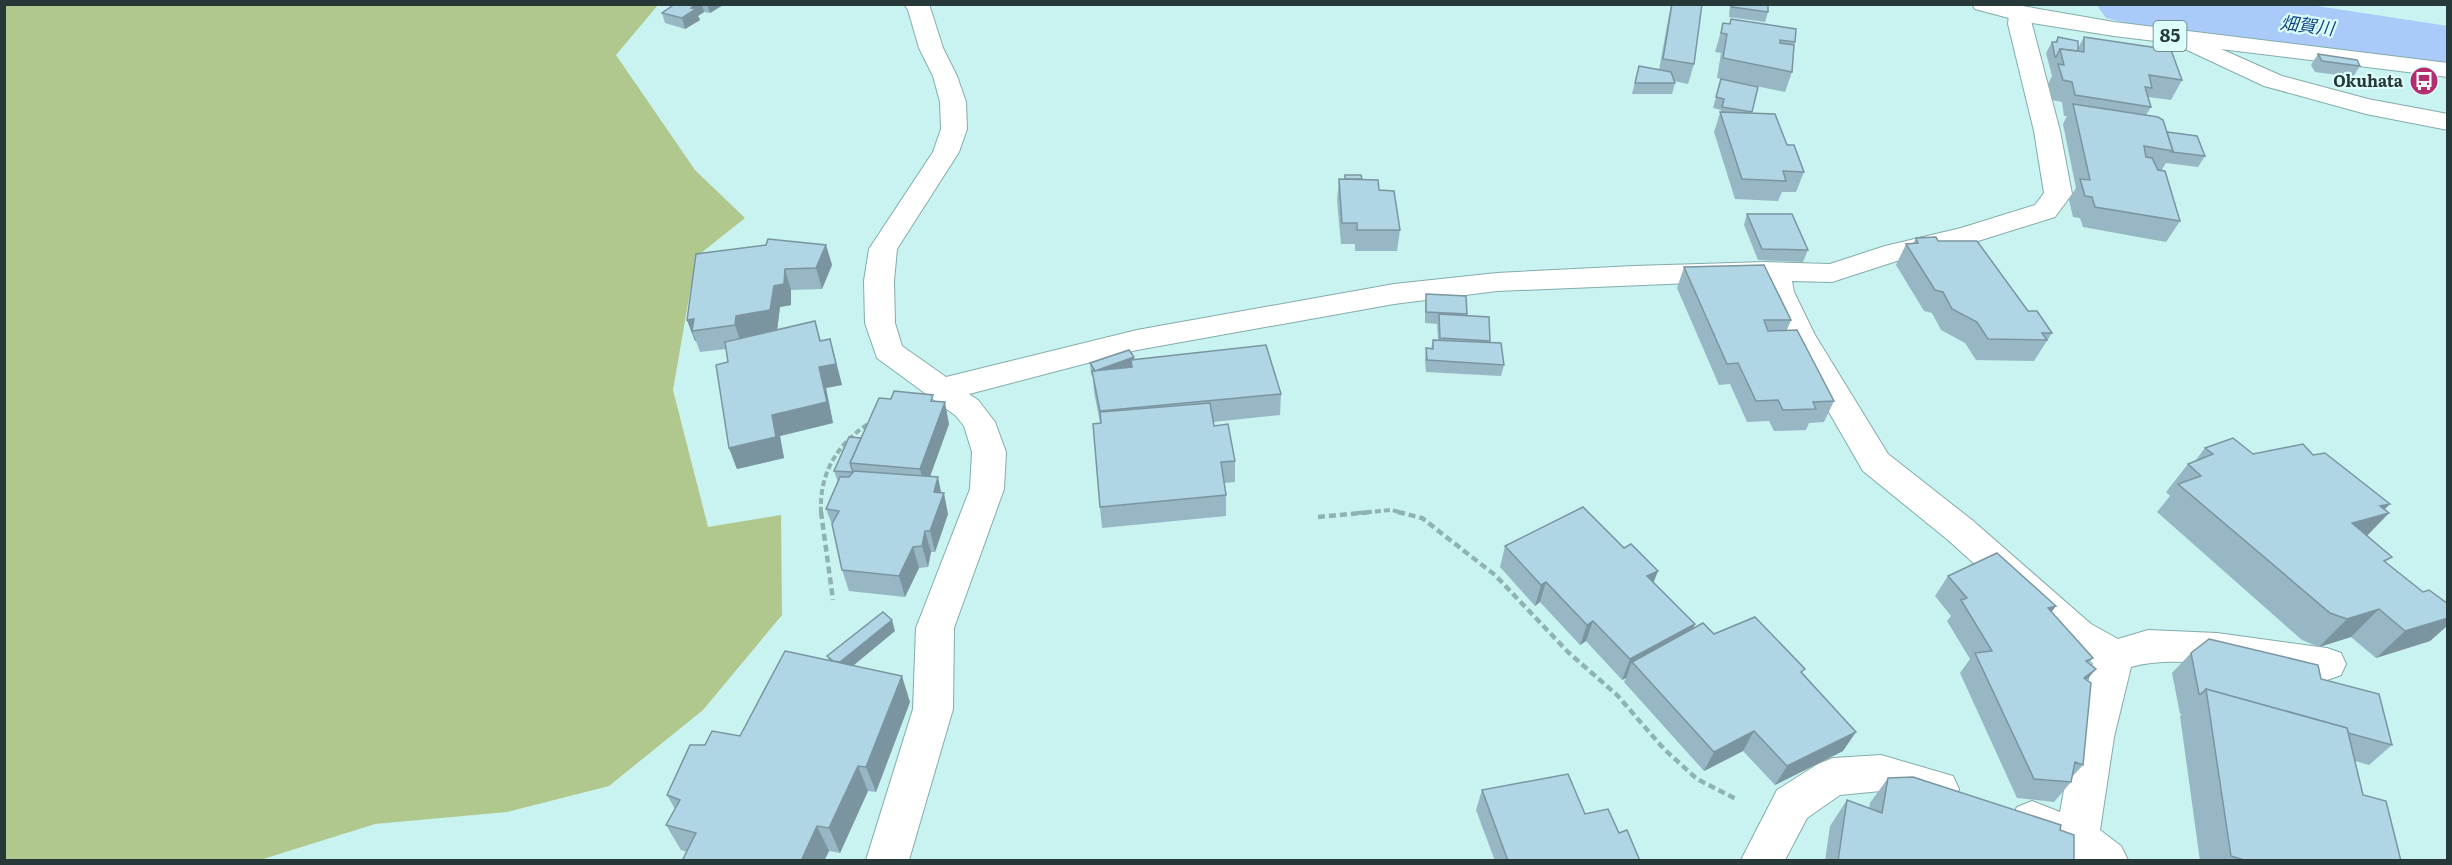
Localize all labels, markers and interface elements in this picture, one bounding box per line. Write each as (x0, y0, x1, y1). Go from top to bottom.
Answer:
water label: 畑賀川 (2279, 8, 2338, 41)
road number: 85 (2154, 21, 2186, 51)
bus stop icon: Okuhata (2408, 65, 2440, 97)
place label: Okuhata (2333, 68, 2404, 92)

